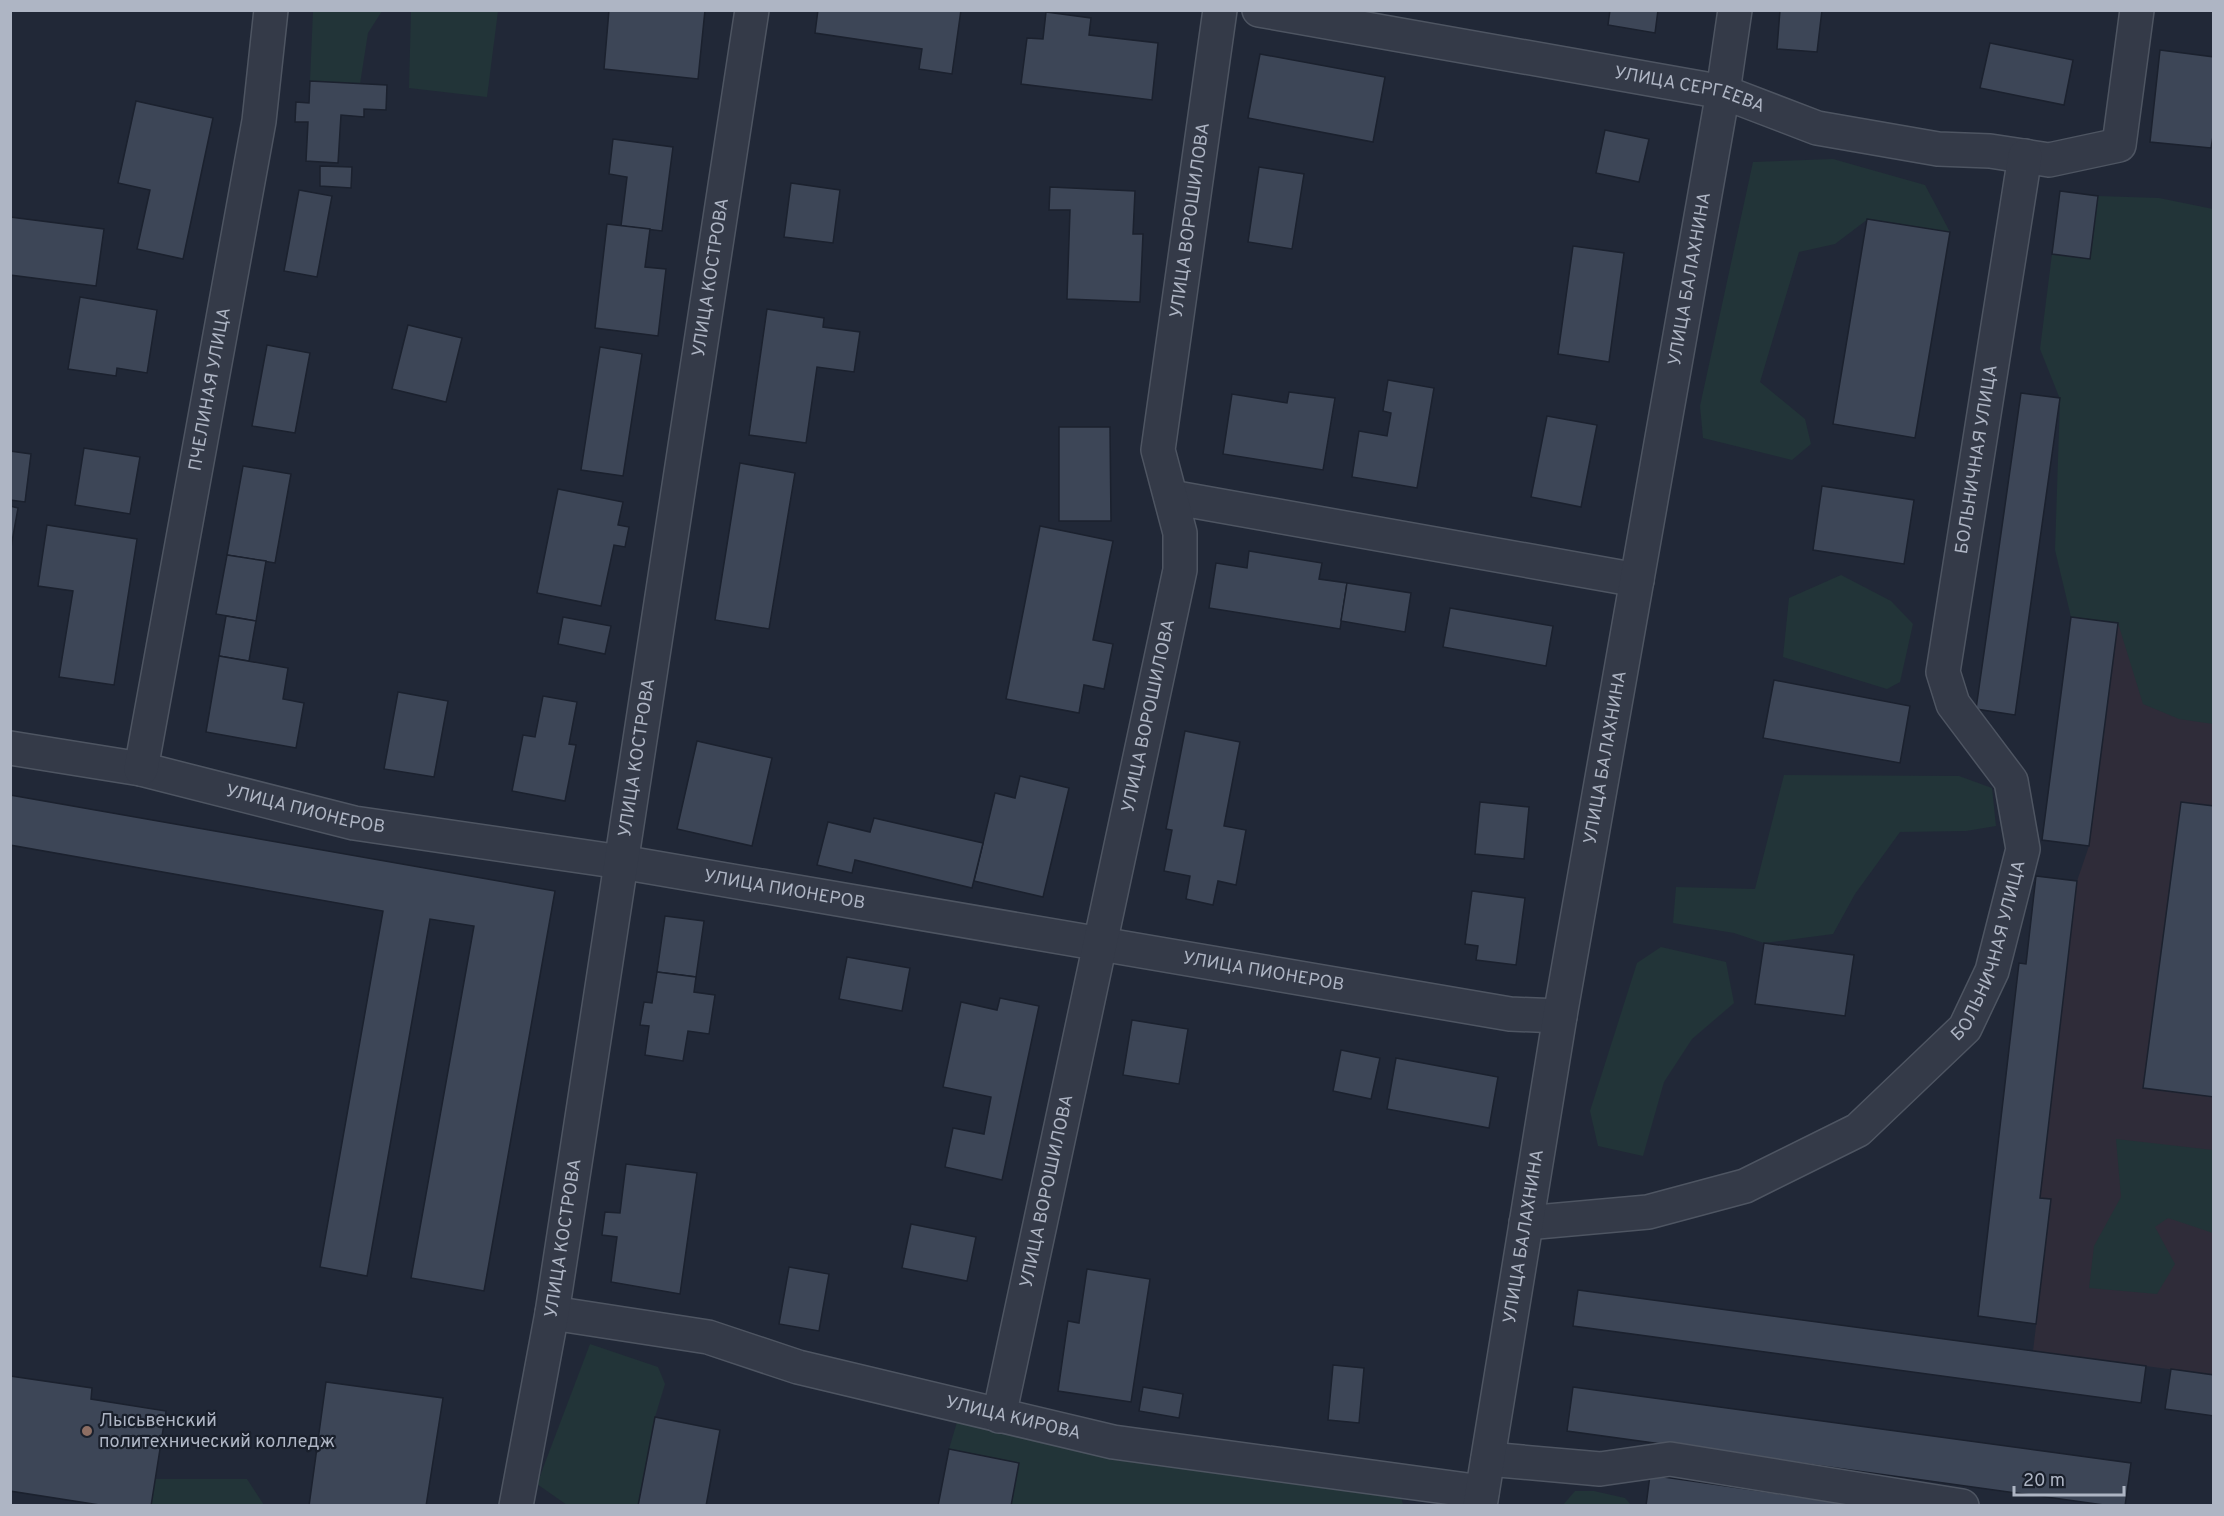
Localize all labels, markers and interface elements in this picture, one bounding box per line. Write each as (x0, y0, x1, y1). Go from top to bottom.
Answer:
street label: УЛИЦА СЕРГЕЕВА (1612, 61, 1768, 118)
street label: УЛИЦА ВОРОШИЛОВА (1165, 121, 1216, 319)
street label: УЛИЦА БАЛАХНИНА (1663, 190, 1717, 368)
street label: УЛИЦА КОСТРОВА (687, 196, 734, 358)
street label: ПЧЕЛИНАЯ УЛИЦА (184, 306, 236, 473)
street label: БОЛЬНИЧНАЯ УЛИЦА (1950, 363, 2003, 556)
street label: УЛИЦА ВОРОШИЛОВА (1117, 617, 1181, 815)
street label: УЛИЦА БАЛАХНИНА (1579, 669, 1632, 846)
street label: УЛИЦА КОСТРОВА (614, 677, 661, 839)
street label: УЛИЦА ПИОНЕРОВ (223, 779, 387, 839)
street label: БОЛЬНИЧНАЯ УЛИЦА (1946, 858, 2031, 1046)
street label: УЛИЦА ПИОНЕРОВ (702, 865, 867, 915)
street label: УЛИЦА ПИОНЕРОВ (1181, 947, 1346, 997)
street label: УЛИЦА ВОРОШИЛОВА (1015, 1092, 1079, 1290)
street label: УЛИЦА БАЛАХНИНА (1498, 1148, 1550, 1325)
street label: УЛИЦА КОСТРОВА (540, 1157, 587, 1319)
street label: УЛИЦА КИРОВА (943, 1391, 1083, 1445)
place label: Лысьвенский политехнический колледж (99, 1410, 335, 1454)
marker: Лысьвенский политехнический колледж (80, 1424, 94, 1438)
scale bar (2014, 1459, 2124, 1497)
text: 20 m (2023, 1470, 2065, 1493)

